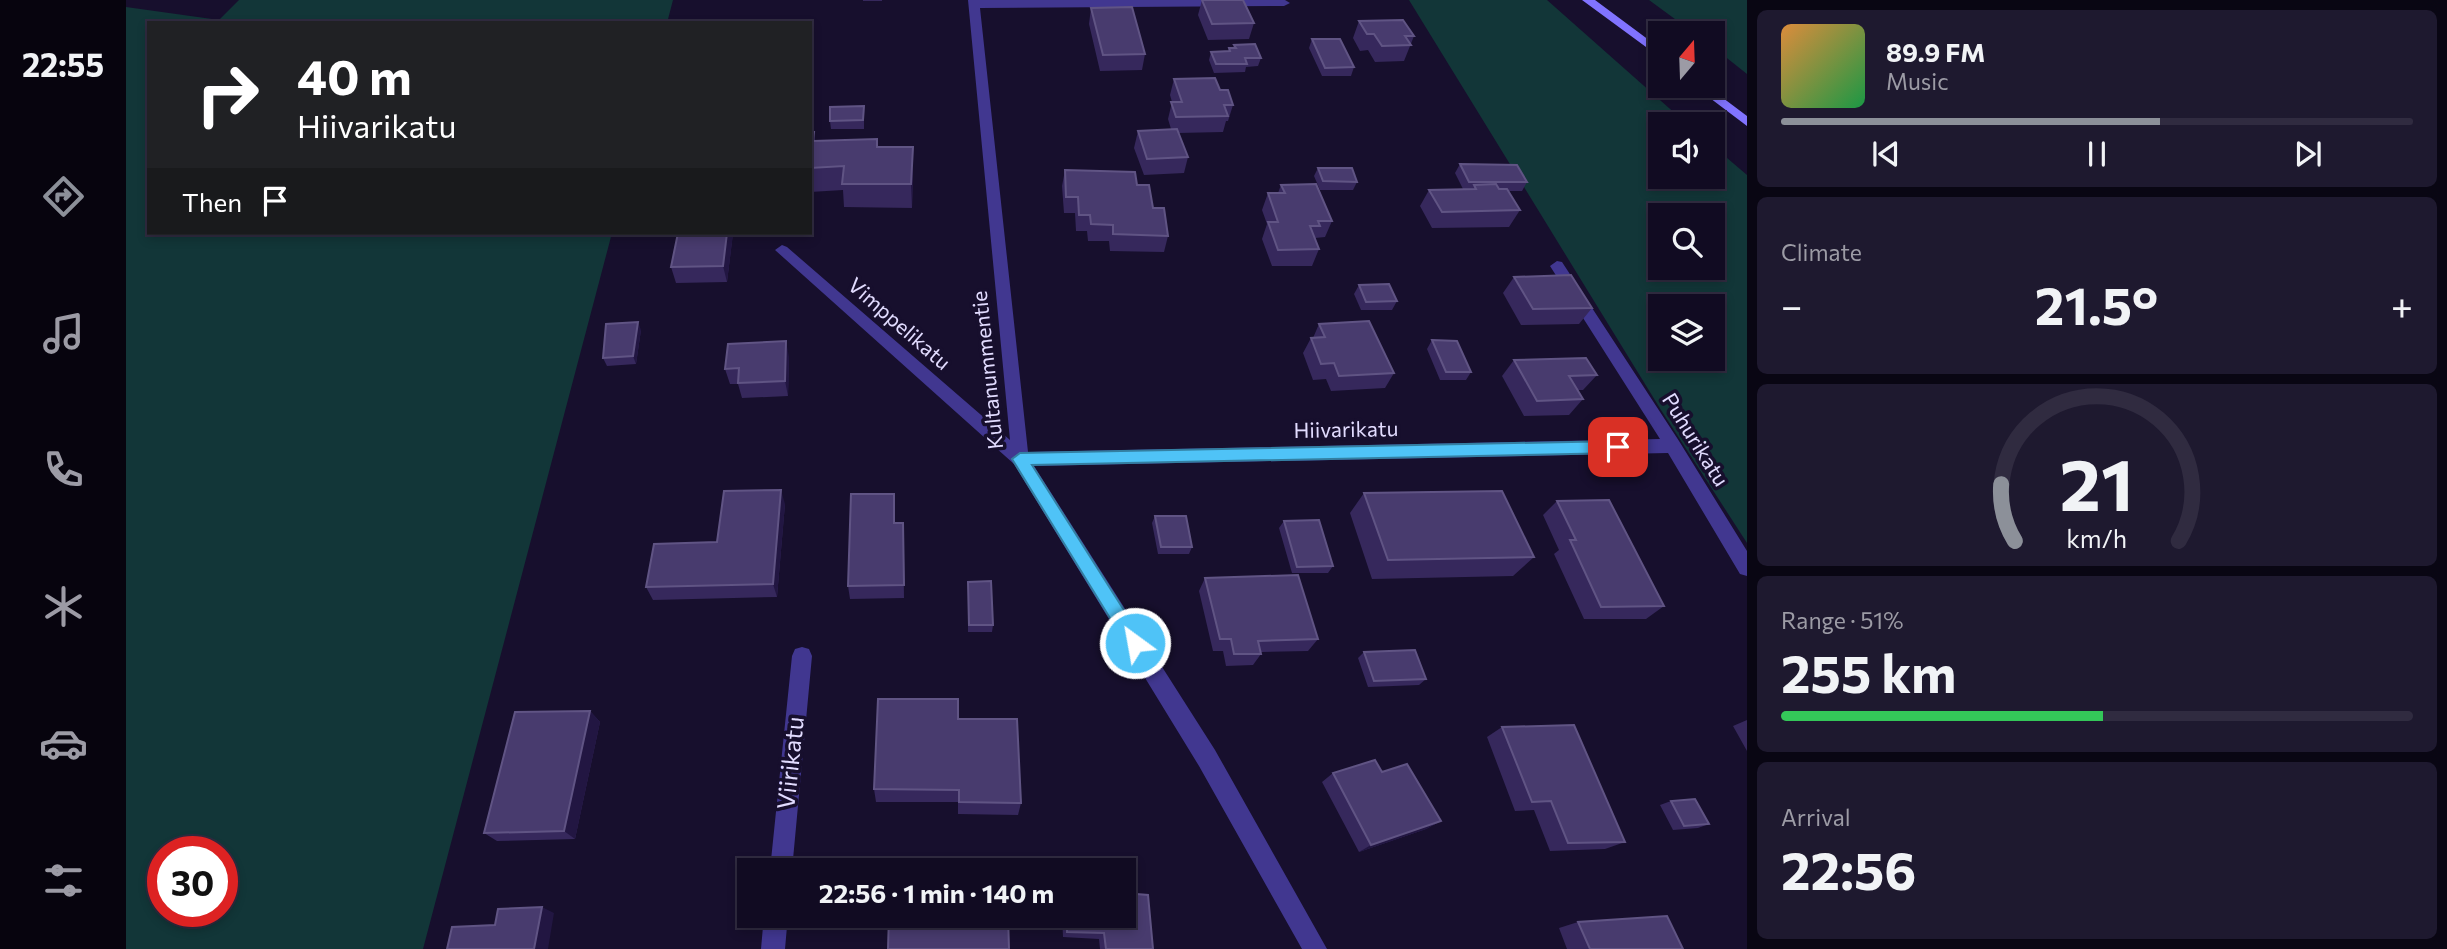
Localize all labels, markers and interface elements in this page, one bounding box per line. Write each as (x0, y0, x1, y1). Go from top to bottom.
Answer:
north arrow (1648, 21, 1726, 98)
map controls (1648, 21, 1725, 371)
text: 89.9 FM (1886, 36, 1985, 67)
text: 22:55 (22, 44, 104, 84)
text: 40 m (297, 45, 412, 105)
icon: right (182, 49, 273, 140)
text: Music (1886, 67, 1949, 95)
text: Hiivarikatu (297, 105, 456, 145)
button: sound (1648, 112, 1725, 189)
icon: previous (1867, 135, 1905, 173)
icon: pause (2078, 135, 2116, 173)
icon: next (2289, 135, 2327, 173)
icon: directions (39, 172, 88, 221)
icon: arrive (256, 182, 294, 220)
text: Then (182, 186, 242, 217)
button: search (1648, 203, 1725, 280)
text: Climate (1781, 238, 1862, 266)
street label: Vimppelikatu (844, 272, 956, 374)
text: 21.5° (2035, 272, 2158, 336)
text: − (1781, 281, 1803, 328)
text: + (2391, 281, 2413, 328)
street label: Kultanummentie (966, 290, 1007, 451)
button: layers (1648, 294, 1725, 371)
icon: music (39, 309, 88, 358)
street label: Puhurikatu (1658, 388, 1735, 490)
street label: Hiivarikatu (1293, 415, 1398, 442)
pin (1588, 417, 1648, 477)
icon: arrive (1599, 428, 1637, 466)
text: 21 (2060, 437, 2134, 526)
icon: phone (39, 445, 88, 494)
text: km/h (2067, 522, 2127, 552)
icon: climate (39, 582, 88, 631)
position arrow (1098, 606, 1172, 680)
text: Range · 51% (1781, 606, 1903, 634)
text: 255 km (1781, 640, 1956, 704)
street label: Viirikatu (770, 715, 809, 811)
icon: car (39, 719, 88, 768)
text: Arrival (1781, 803, 1851, 831)
speed limit sign: 30 (147, 836, 238, 927)
text: 22:56 (1781, 837, 1916, 901)
icon: filters (39, 856, 88, 905)
text: 22:56 · 1 min · 140 m (819, 877, 1054, 908)

